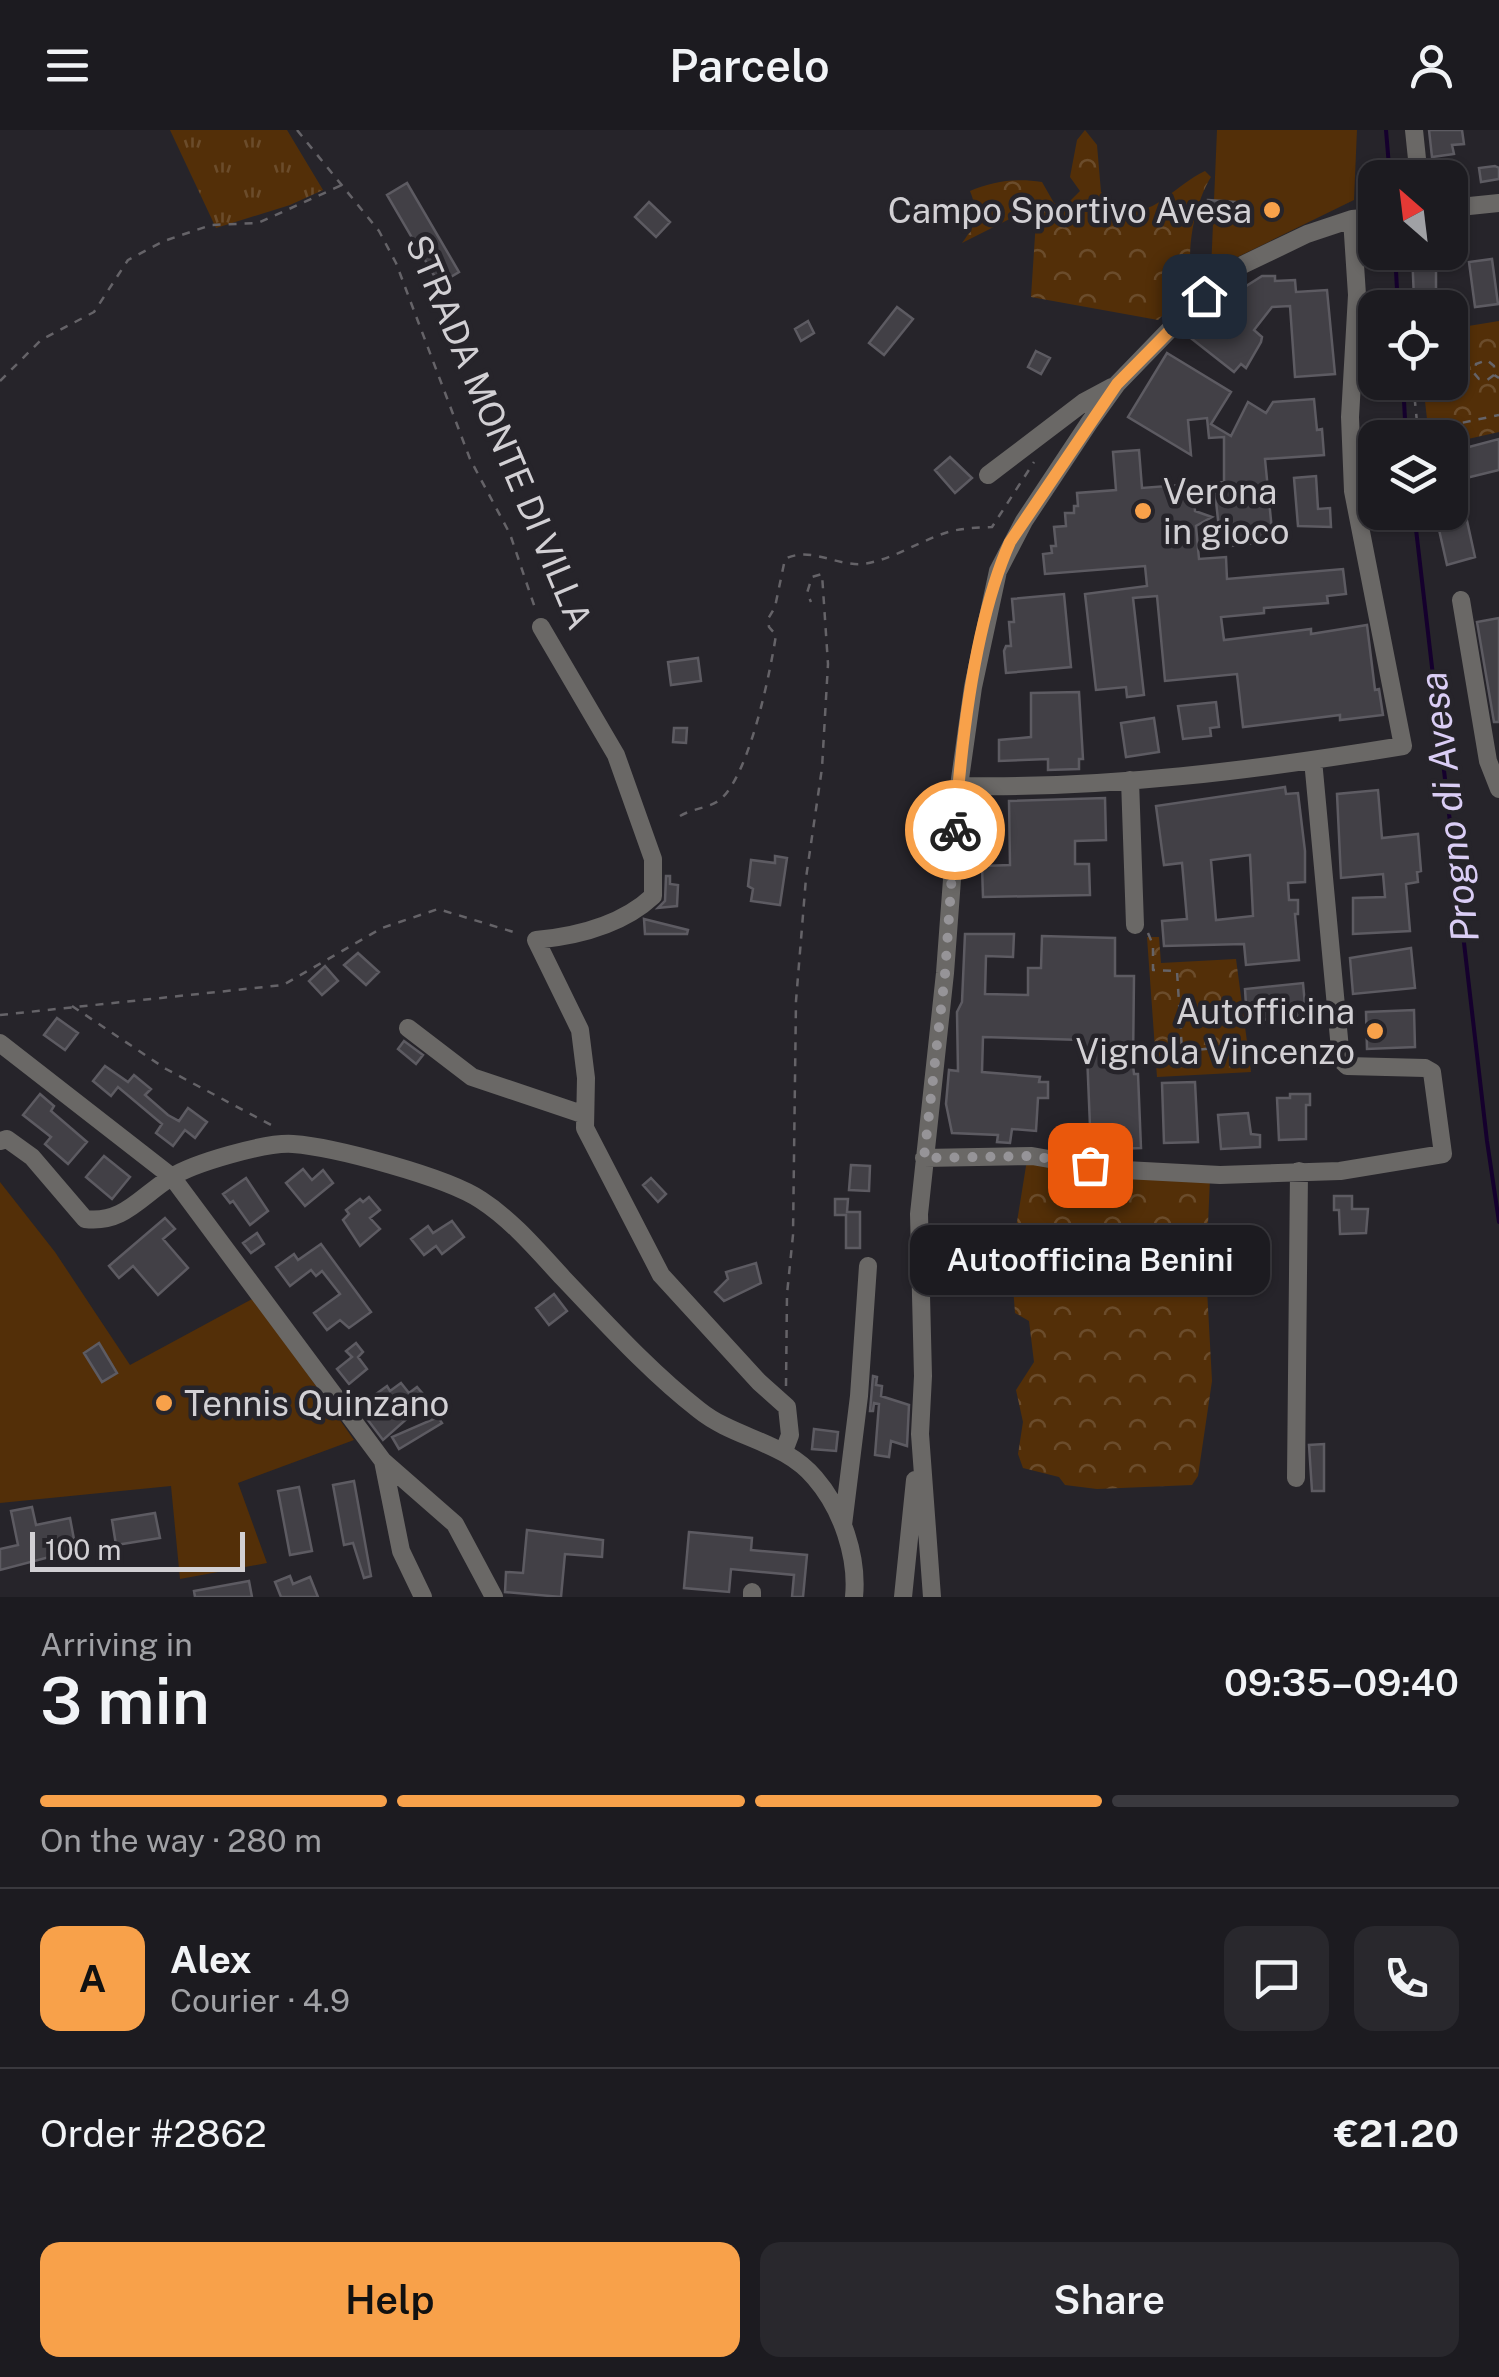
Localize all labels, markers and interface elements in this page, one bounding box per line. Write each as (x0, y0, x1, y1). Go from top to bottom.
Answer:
icon: menu (40, 38, 95, 93)
icon: person (1404, 38, 1459, 93)
text: Parcelo (669, 39, 830, 92)
north arrow (1358, 160, 1468, 270)
map controls (1358, 160, 1468, 530)
place label: Campo Sportivo Avesa (888, 190, 1252, 231)
marker: Campo Sportivo Avesa (1261, 199, 1283, 221)
street label: STRADA MONTE DI VILLA (397, 229, 601, 635)
pin (1162, 254, 1247, 339)
icon: home (1177, 269, 1232, 324)
button: locate (1358, 290, 1468, 400)
button: layers (1358, 420, 1468, 530)
place label: Verona in gioco (1163, 471, 1290, 552)
marker: Verona in gioco (1132, 500, 1154, 522)
water label: Progno di Avesa (1410, 669, 1488, 945)
courier (905, 780, 1005, 880)
icon: bike (928, 803, 983, 858)
place label: Autofficina Vignola Vincenzo (1076, 991, 1355, 1072)
marker: Autofficina Vignola Vincenzo (1364, 1020, 1386, 1042)
pin (1048, 1123, 1133, 1208)
icon: bag (1063, 1138, 1118, 1193)
callout: Autoofficina Benini (910, 1225, 1270, 1295)
text: Autoofficina Benini (947, 1241, 1233, 1278)
place label: Tennis Quinzano (184, 1383, 449, 1424)
marker: Tennis Quinzano (153, 1392, 175, 1414)
scale bar (30, 1527, 245, 1572)
text: 100 m (45, 1533, 122, 1566)
text: Arriving in (40, 1626, 193, 1663)
text: 09:35–09:40 (1224, 1660, 1459, 1705)
text: 3 min (40, 1662, 210, 1739)
text: On the way · 280 m (40, 1822, 322, 1859)
button: chat (1224, 1926, 1329, 2031)
button: phone (1354, 1926, 1459, 2031)
text: Alex (170, 1937, 252, 1982)
text: A (79, 1956, 106, 2001)
text: Courier · 4.9 (170, 1982, 350, 2019)
text: Order #2862 (40, 2111, 267, 2156)
text: €21.20 (1334, 2111, 1459, 2156)
button: Help (40, 2242, 740, 2357)
button: Share (760, 2242, 1459, 2357)

